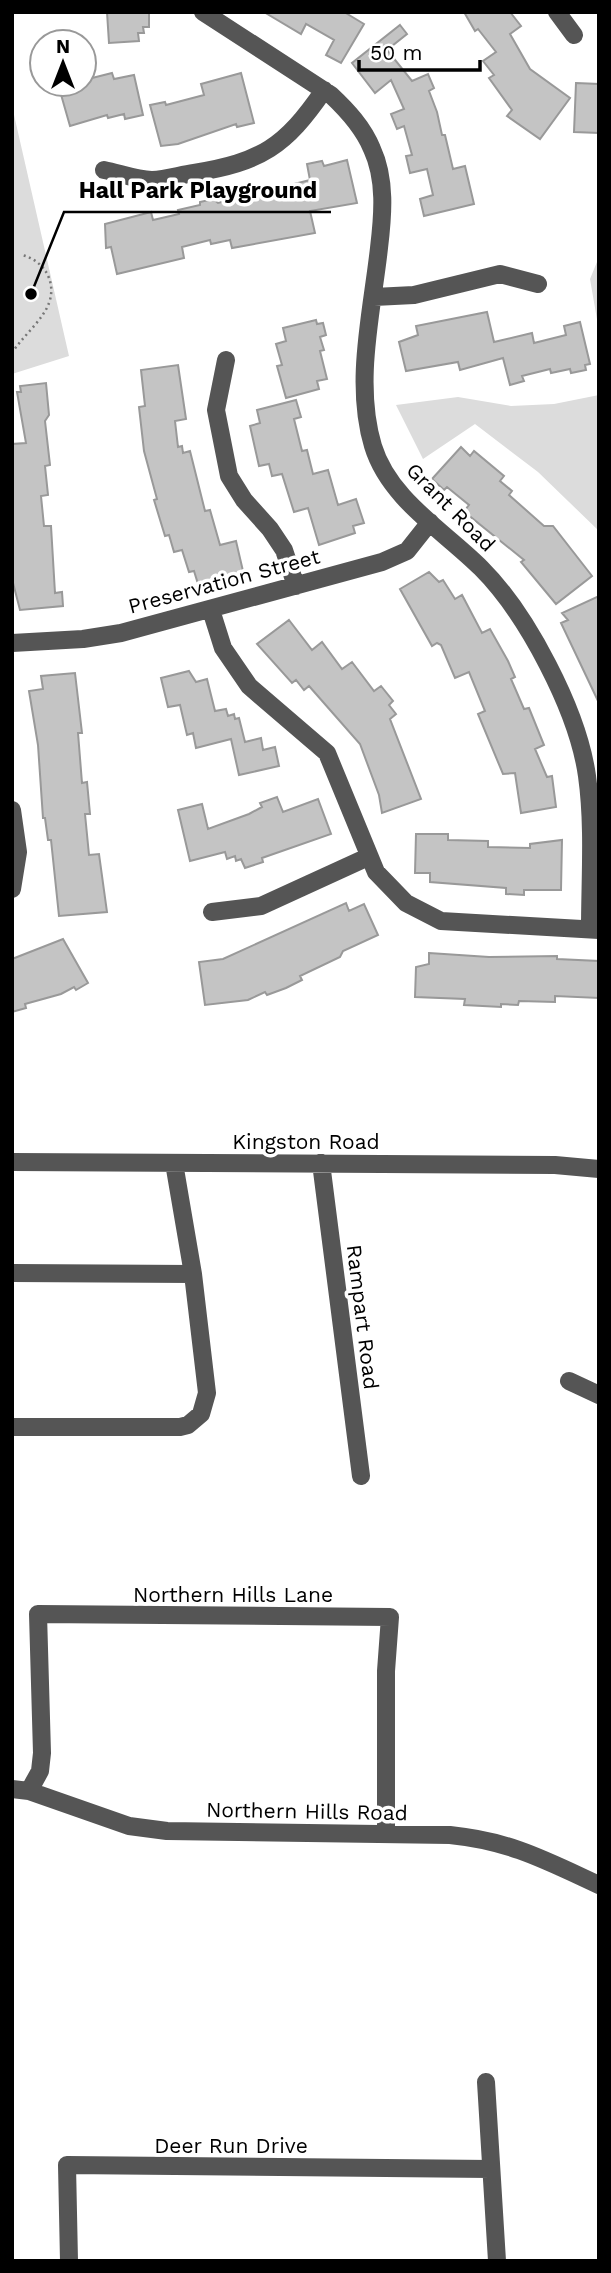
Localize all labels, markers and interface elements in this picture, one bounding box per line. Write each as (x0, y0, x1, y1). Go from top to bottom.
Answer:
north arrow (28, 28, 98, 98)
scale bar (359, 28, 480, 72)
text: N (56, 35, 70, 58)
text: 50 m (370, 40, 422, 65)
callout: Hall Park Playground (64, 168, 331, 212)
text: Hall Park Playground (79, 177, 317, 204)
street label: Grant Road (401, 457, 501, 557)
street label: Preservation Street (125, 543, 323, 619)
street label: Kingston Road (232, 1129, 380, 1154)
street label: Rampart Road (342, 1243, 384, 1391)
street label: Northern Hills Lane (133, 1582, 333, 1607)
street label: Northern Hills Road (206, 1797, 408, 1825)
street label: Deer Run Drive (154, 2133, 308, 2158)

